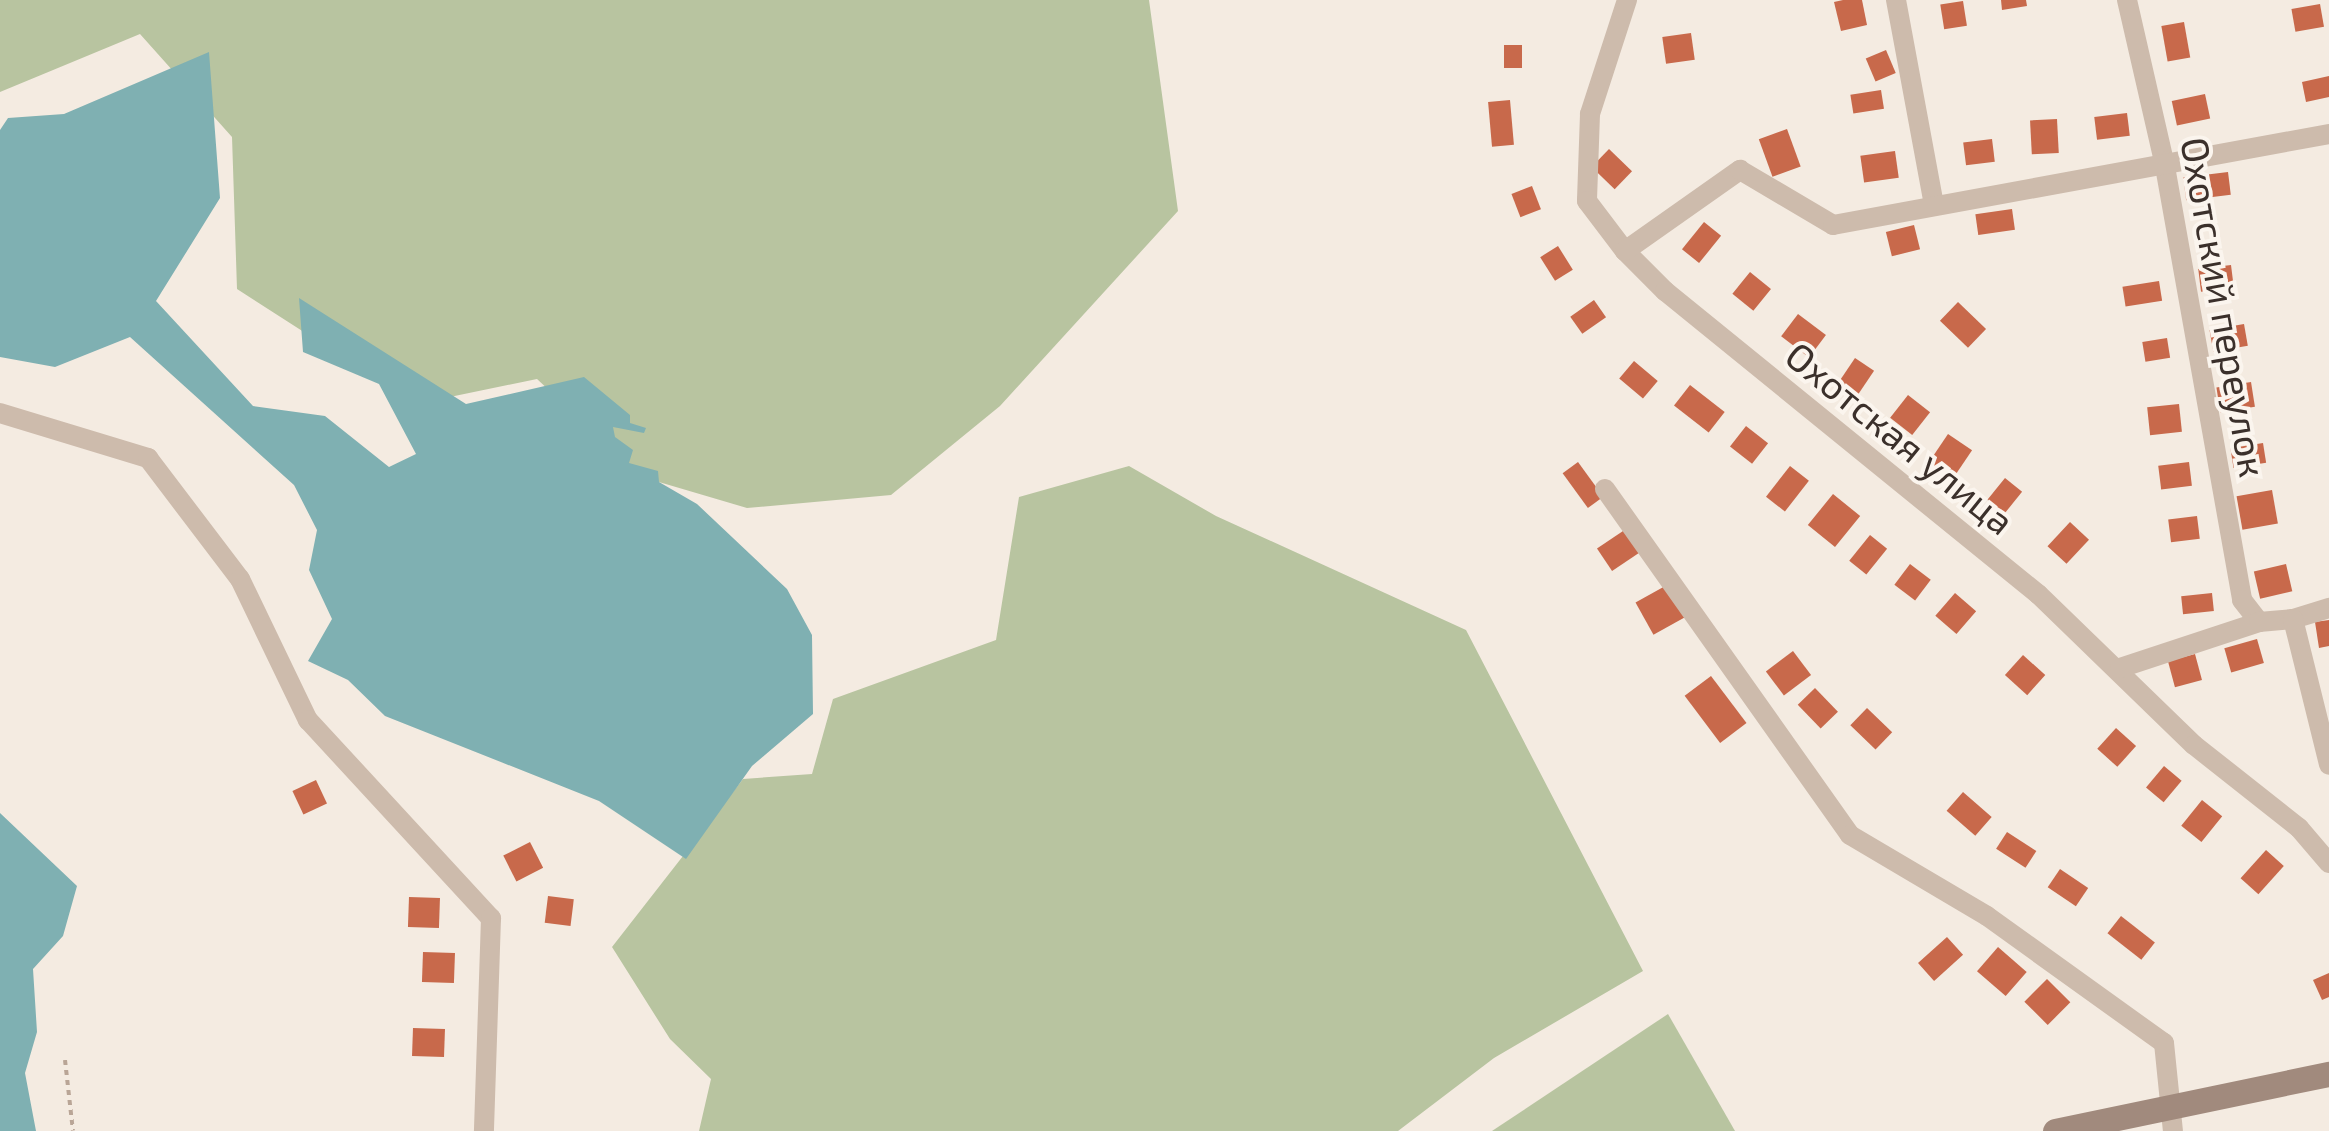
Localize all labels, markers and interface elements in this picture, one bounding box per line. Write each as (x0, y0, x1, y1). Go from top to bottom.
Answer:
street label: Охотский переулок (2172, 134, 2276, 480)
street label: Охотская улица (1777, 332, 2023, 544)

